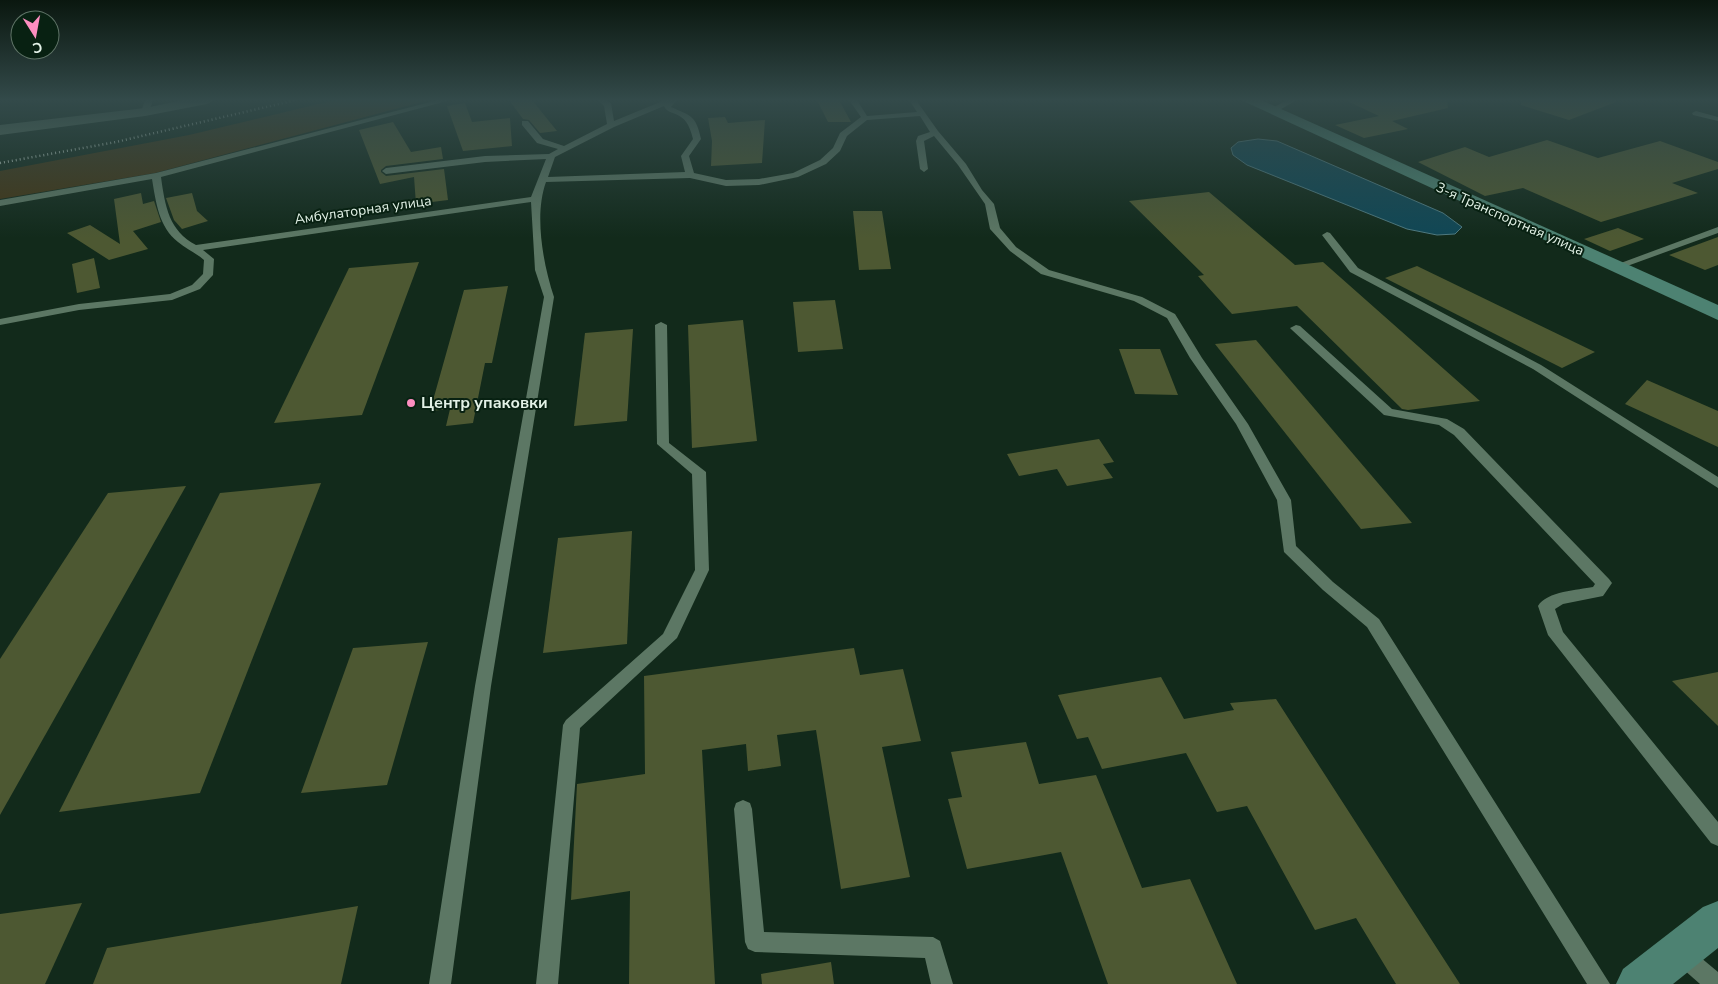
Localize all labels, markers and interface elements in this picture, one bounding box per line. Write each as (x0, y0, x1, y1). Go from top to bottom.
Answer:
north arrow (10, 10, 60, 60)
text: С (30, 37, 44, 58)
street label: 3-я Транспортная улица (1433, 178, 1587, 260)
street label: Амбулаторная улица (293, 191, 433, 229)
place label: Центр упаковки (421, 392, 548, 414)
marker: Центр упаковки (405, 397, 417, 409)

